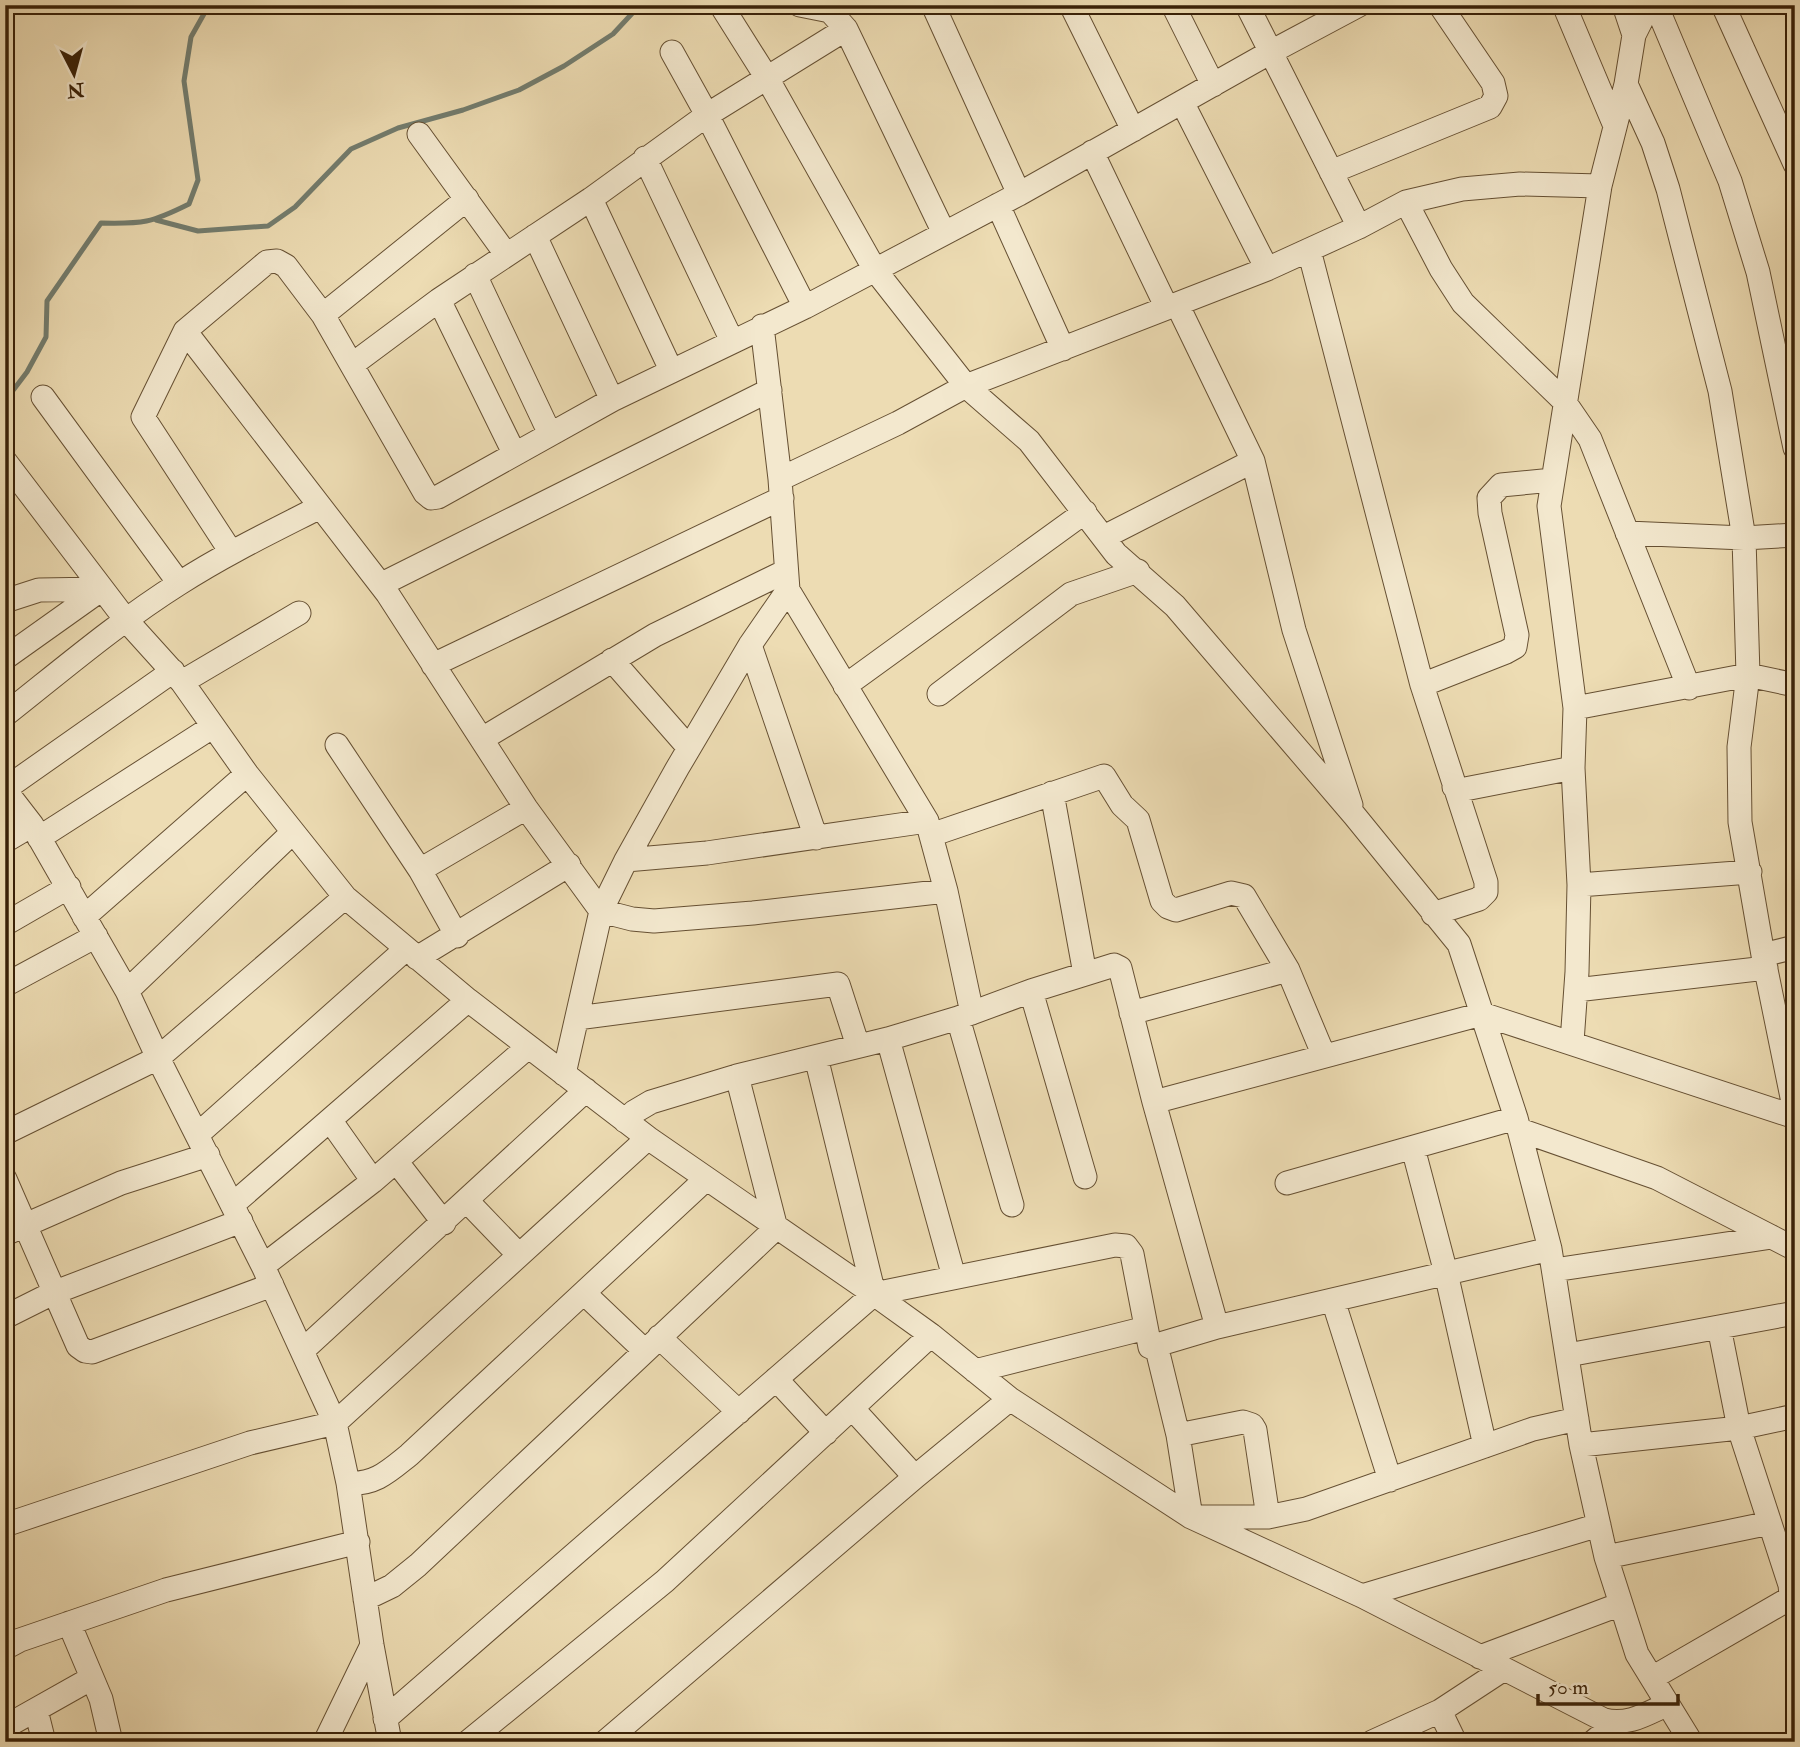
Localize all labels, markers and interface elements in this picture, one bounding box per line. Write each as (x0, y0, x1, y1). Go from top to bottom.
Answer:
north arrow (38, 38, 108, 108)
text: N (65, 77, 86, 103)
scale bar (1538, 1663, 1678, 1707)
text: 50 m (1548, 1674, 1589, 1701)

